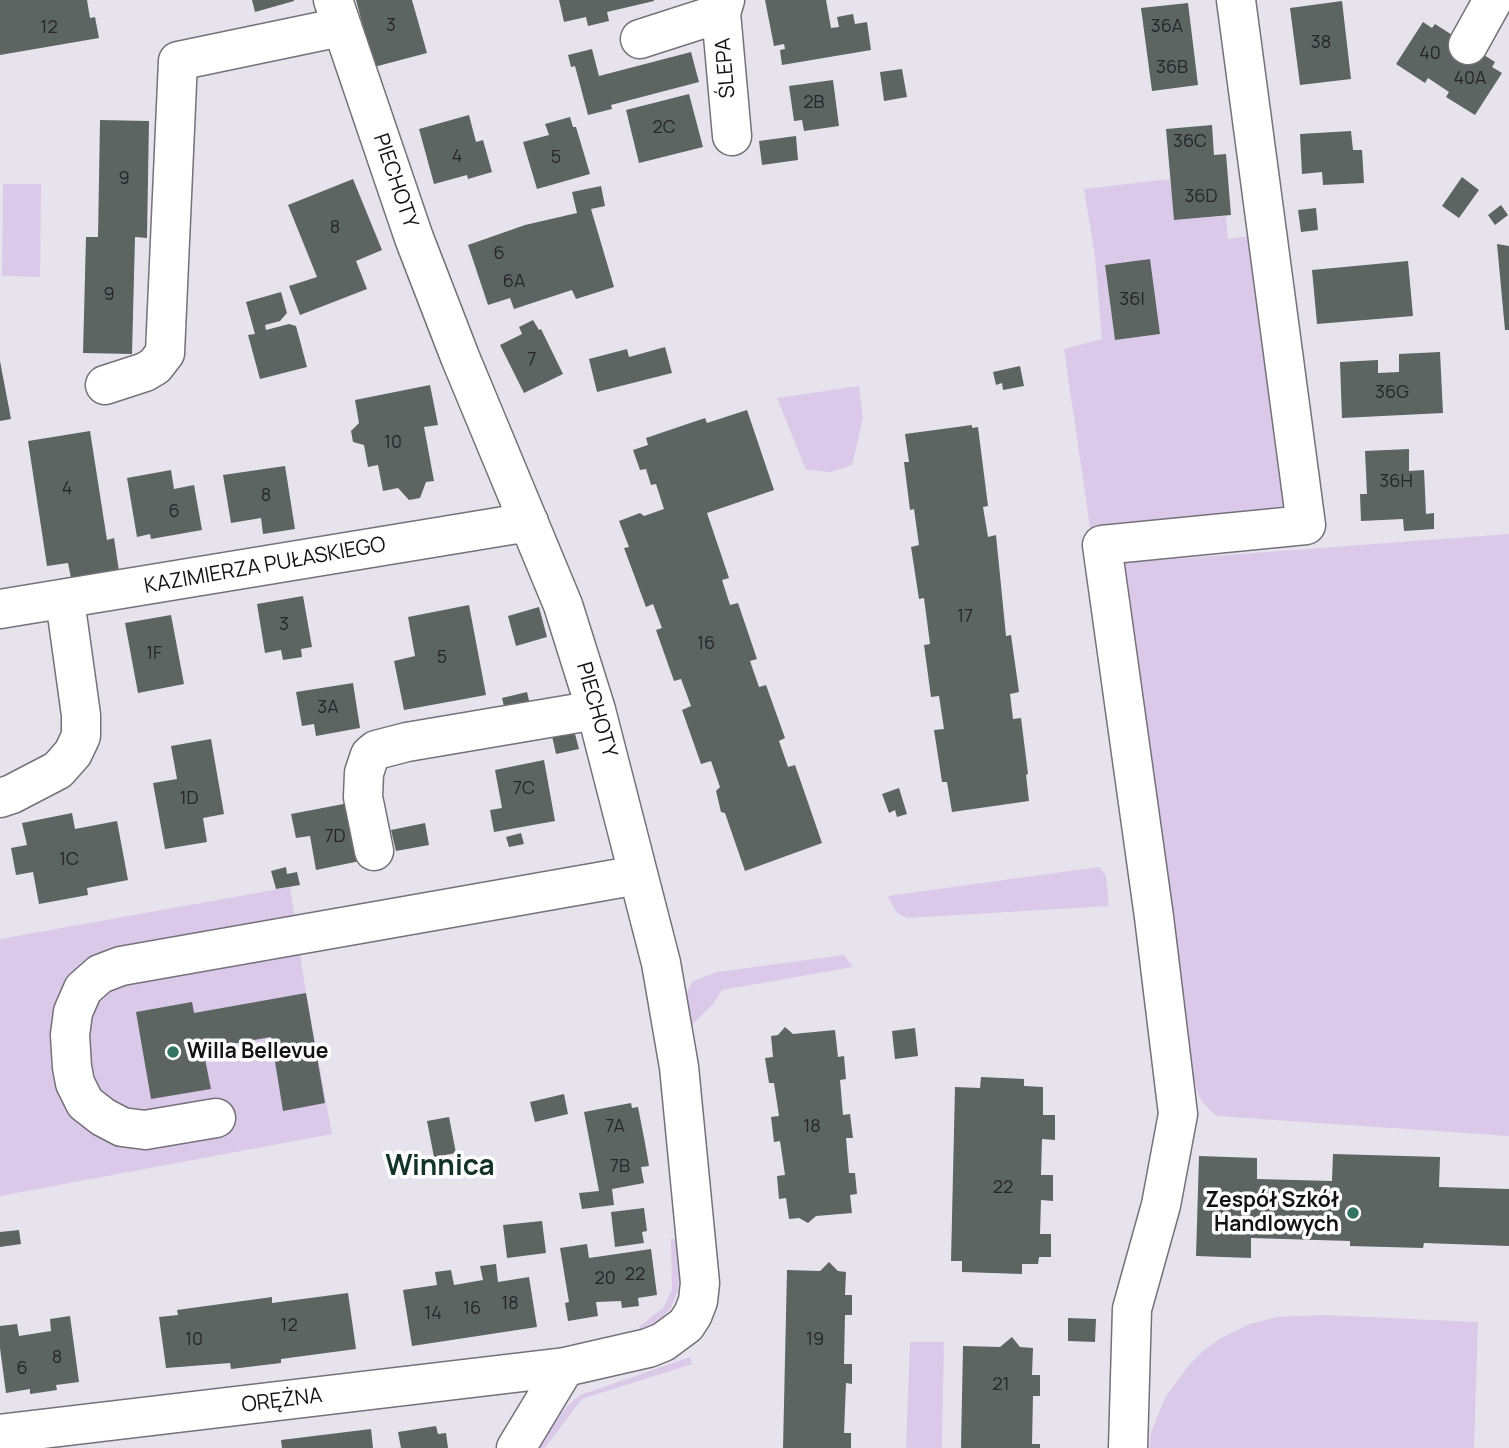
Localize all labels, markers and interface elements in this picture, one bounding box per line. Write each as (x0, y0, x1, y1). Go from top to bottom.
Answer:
house number: 3 (386, 15, 396, 37)
house number: 36A (1151, 16, 1183, 38)
house number: 12 (40, 17, 58, 39)
house number: 38 (1311, 32, 1331, 54)
street label: ŚLEPA (711, 37, 741, 99)
house number: 40 (1419, 43, 1441, 65)
house number: 36B (1156, 57, 1188, 79)
house number: 40A (1454, 68, 1486, 90)
house number: 2B (803, 92, 825, 114)
house number: 2C (652, 117, 676, 139)
street label: PIECHOTY (367, 131, 423, 231)
house number: 36C (1173, 131, 1207, 153)
house number: 4 (452, 146, 462, 168)
house number: 5 (551, 147, 561, 169)
house number: 9 (118, 168, 130, 190)
house number: 36D (1184, 186, 1218, 208)
house number: 8 (330, 217, 340, 239)
house number: 6 (493, 243, 505, 265)
house number: 6A (503, 271, 525, 293)
house number: 9 (103, 284, 115, 306)
house number: 36I (1119, 289, 1145, 311)
house number: 7 (527, 349, 537, 371)
house number: 36G (1375, 382, 1409, 404)
house number: 10 (384, 432, 402, 454)
house number: 36H (1379, 471, 1413, 493)
house number: 4 (62, 478, 72, 500)
house number: 8 (261, 485, 271, 507)
house number: 6 (168, 501, 180, 523)
street label: KAZIMIERZA PUŁASKIEGO (142, 532, 388, 600)
house number: 17 (957, 606, 973, 628)
house number: 3 (279, 614, 289, 636)
house number: 16 (697, 633, 715, 655)
house number: 1F (146, 643, 162, 665)
house number: 5 (437, 647, 447, 669)
street label: PIECHOTY (570, 659, 622, 761)
house number: 3A (317, 697, 339, 719)
house number: 7C (513, 778, 535, 800)
house number: 1D (179, 788, 199, 810)
house number: 7D (324, 826, 346, 848)
house number: 1C (59, 849, 79, 871)
place label: Willa Bellevue (187, 1039, 328, 1065)
marker: Willa Bellevue (165, 1044, 181, 1060)
house number: 7A (605, 1116, 625, 1138)
house number: 18 (803, 1116, 821, 1138)
district label: Winnica (385, 1150, 495, 1184)
house number: 7B (610, 1156, 630, 1178)
house number: 22 (993, 1177, 1013, 1199)
place label: Zespół Szkół Handlowych (1205, 1188, 1339, 1238)
marker: Zespół Szkół Handlowych (1345, 1205, 1361, 1221)
house number: 22 (625, 1264, 645, 1286)
house number: 20 (594, 1268, 616, 1290)
house number: 18 (501, 1293, 519, 1315)
house number: 16 (463, 1298, 481, 1320)
house number: 14 (424, 1303, 442, 1325)
house number: 12 (280, 1315, 298, 1337)
house number: 10 (185, 1329, 203, 1351)
house number: 19 (806, 1329, 824, 1351)
house number: 8 (52, 1347, 62, 1369)
house number: 6 (16, 1358, 28, 1380)
house number: 21 (992, 1374, 1010, 1396)
street label: ORĘŻNA (240, 1384, 324, 1418)

